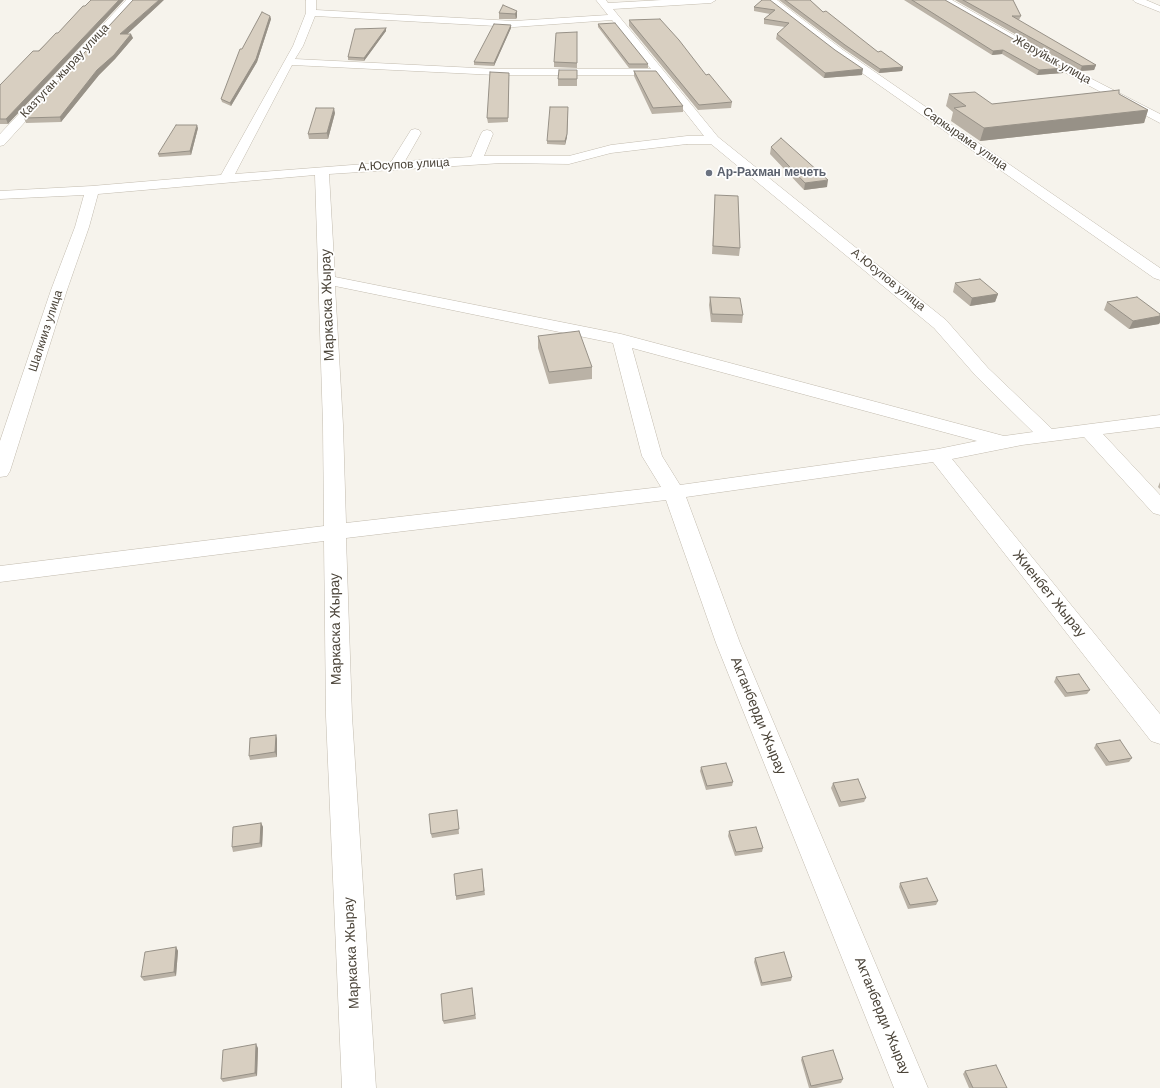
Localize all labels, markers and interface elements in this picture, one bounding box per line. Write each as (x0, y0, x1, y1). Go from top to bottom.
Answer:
street label: Казтуган жырау улица (18, 21, 112, 121)
street label: Жеруйык улица (1010, 33, 1094, 87)
street label: Саркырама улица (920, 104, 1010, 174)
street label: А.Юсупов улица (358, 155, 450, 175)
place label: Ар-Рахман мечеть (717, 166, 826, 180)
marker: Ар-Рахман мечеть (704, 168, 714, 178)
street label: А.Юсупов улица (848, 246, 928, 314)
street label: Маркаска Жырау (318, 249, 338, 361)
street label: Шалкииз улица (26, 288, 66, 374)
street label: Жиенбет Жырау (1009, 547, 1089, 641)
street label: Маркаска Жырау (327, 573, 345, 685)
street label: Актанберди Жырау (727, 655, 789, 777)
street label: Маркаска Жырау (341, 897, 363, 1009)
street label: Актанберди Жырау (851, 955, 913, 1077)

